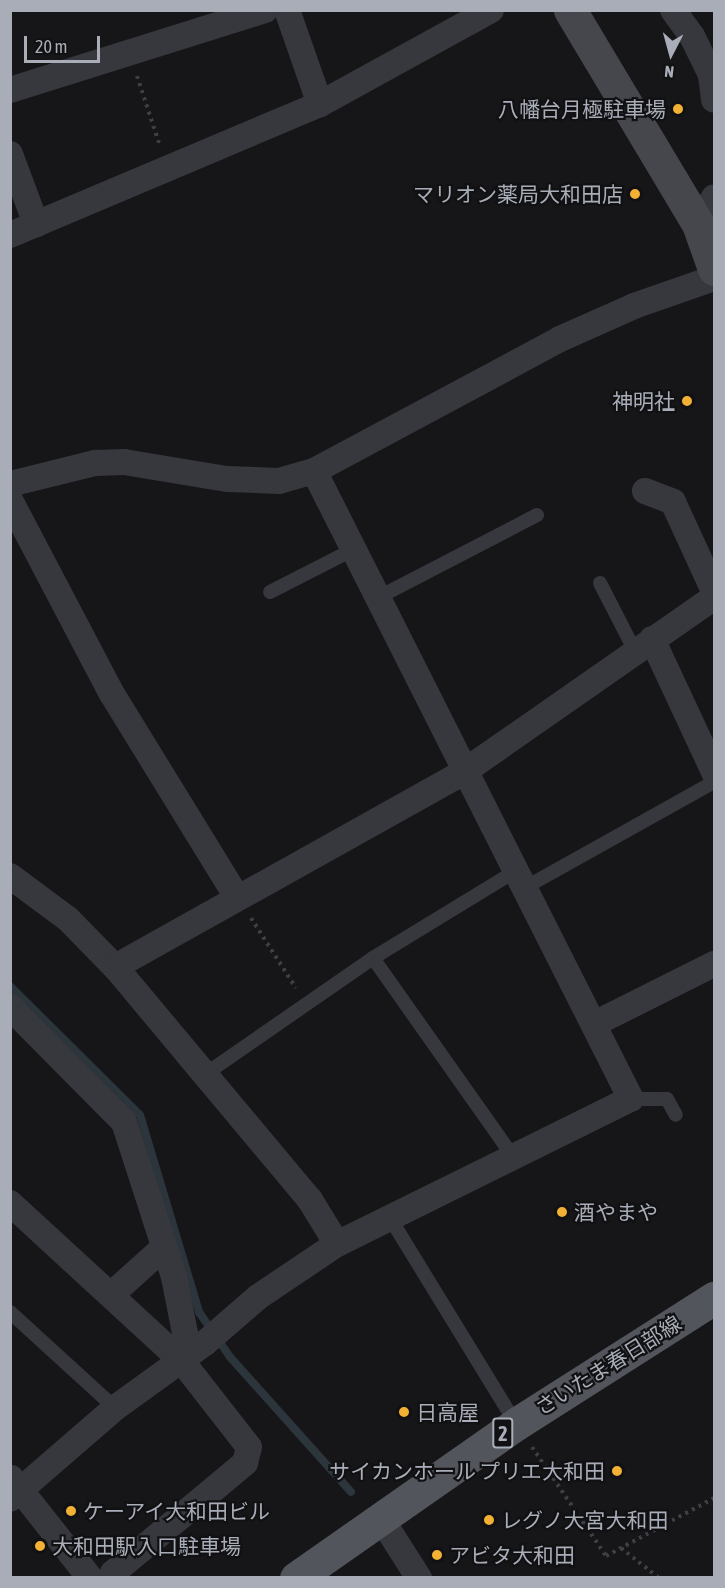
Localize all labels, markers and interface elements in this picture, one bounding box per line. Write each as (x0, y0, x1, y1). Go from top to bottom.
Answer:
scale bar (27, 24, 104, 62)
north arrow (641, 24, 701, 84)
text: 20 m (35, 36, 67, 57)
text: N (663, 62, 675, 81)
place label: 八幡台月極駐車場 (498, 96, 666, 122)
marker: 八幡台月極駐車場 (671, 102, 685, 116)
place label: マリオン薬局大和田店 (413, 181, 623, 207)
marker: マリオン薬局大和田店 (628, 187, 642, 201)
place label: 神明社 (612, 388, 675, 414)
marker: 神明社 (680, 394, 694, 408)
place label: 酒やまや (574, 1199, 658, 1225)
marker: 酒やまや (555, 1205, 569, 1219)
street label: さいたま春日部線 (530, 1310, 686, 1420)
place label: 日高屋 (416, 1399, 479, 1425)
marker: 日高屋 (397, 1405, 411, 1419)
road number: 2 (491, 1416, 515, 1450)
place label: サイカンホール プリエ大和田 (329, 1458, 605, 1484)
marker: サイカンホール プリエ大和田 (610, 1464, 624, 1478)
place label: ケーアイ大和田ビル (83, 1498, 272, 1524)
marker: ケーアイ大和田ビル (64, 1504, 78, 1518)
place label: レグノ大宮大和田 (501, 1507, 669, 1533)
marker: レグノ大宮大和田 (482, 1513, 496, 1527)
place label: 大和田駅入口駐車場 (52, 1533, 241, 1559)
marker: 大和田駅入口駐車場 (33, 1539, 47, 1553)
place label: アビタ大和田 (449, 1542, 575, 1568)
marker: アビタ大和田 (430, 1548, 444, 1562)

